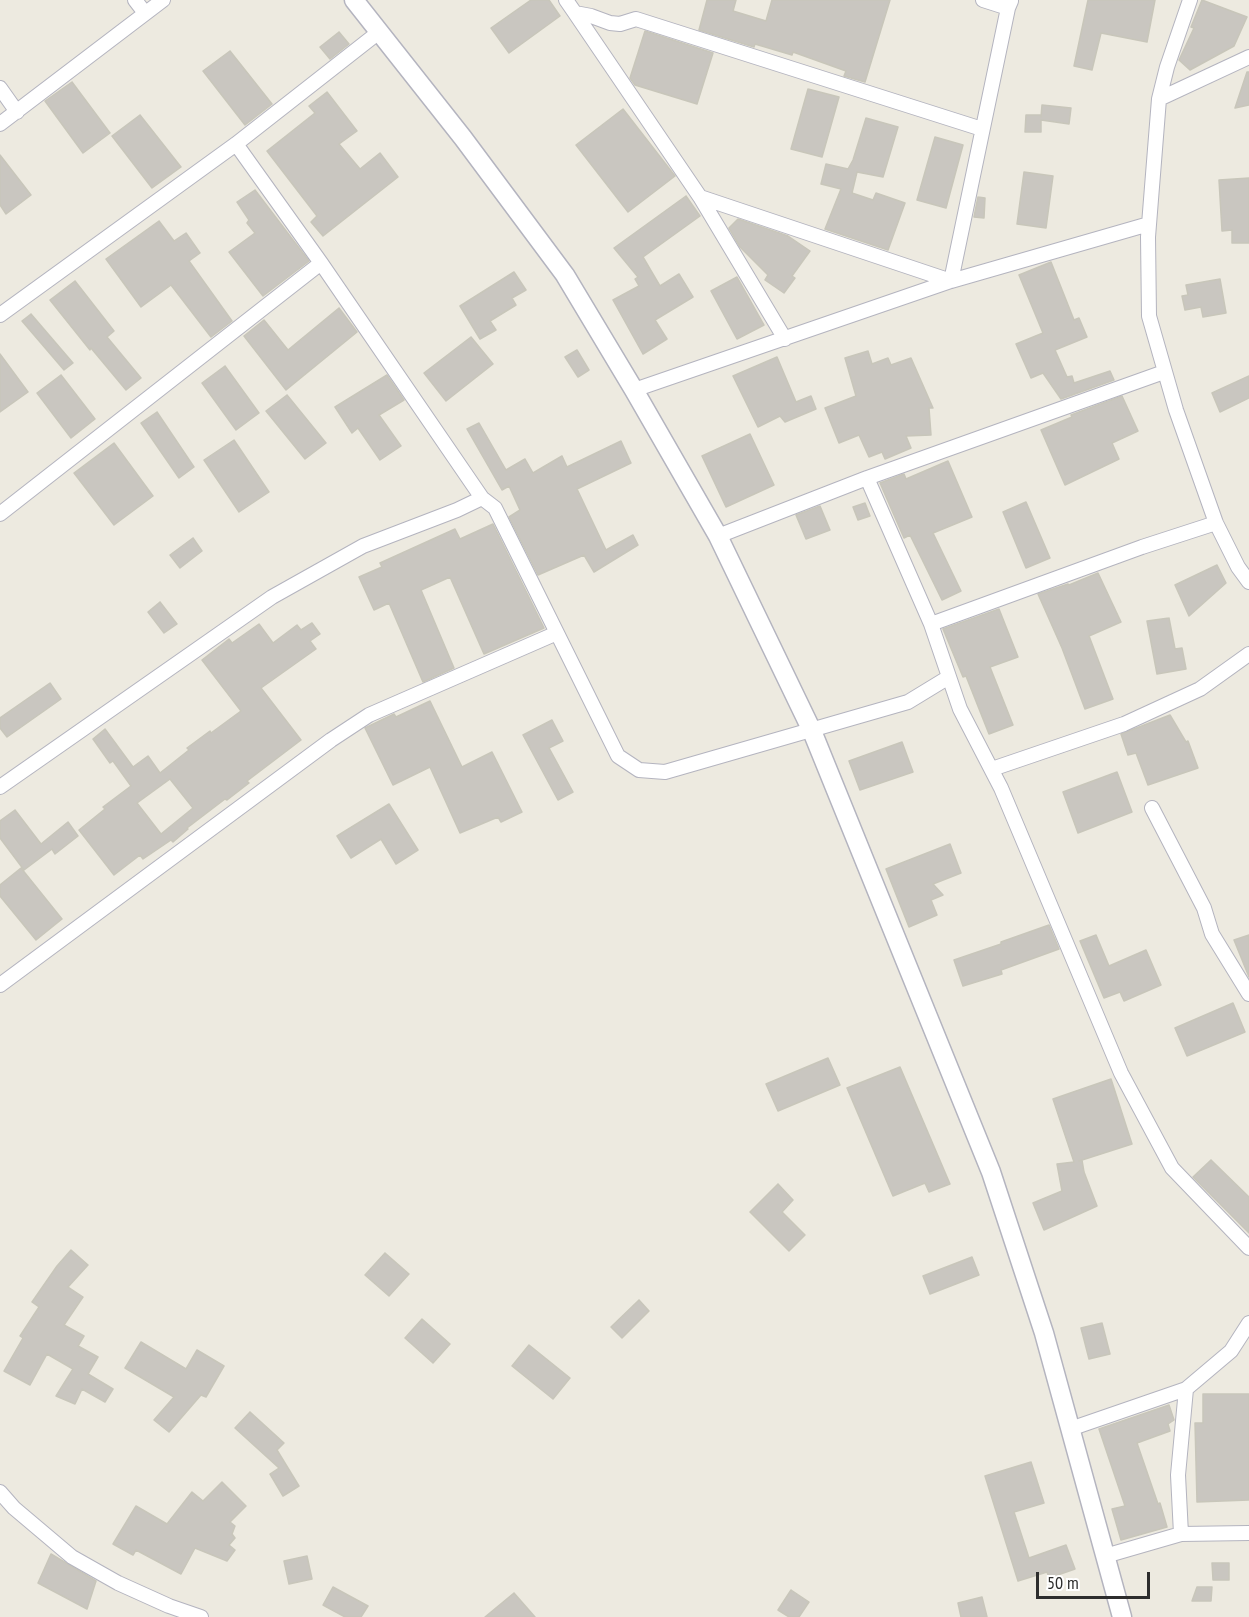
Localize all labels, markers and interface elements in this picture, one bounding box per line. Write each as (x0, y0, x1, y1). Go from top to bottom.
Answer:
scale bar (1039, 1560, 1153, 1598)
text: 50 m (1047, 1571, 1079, 1594)

